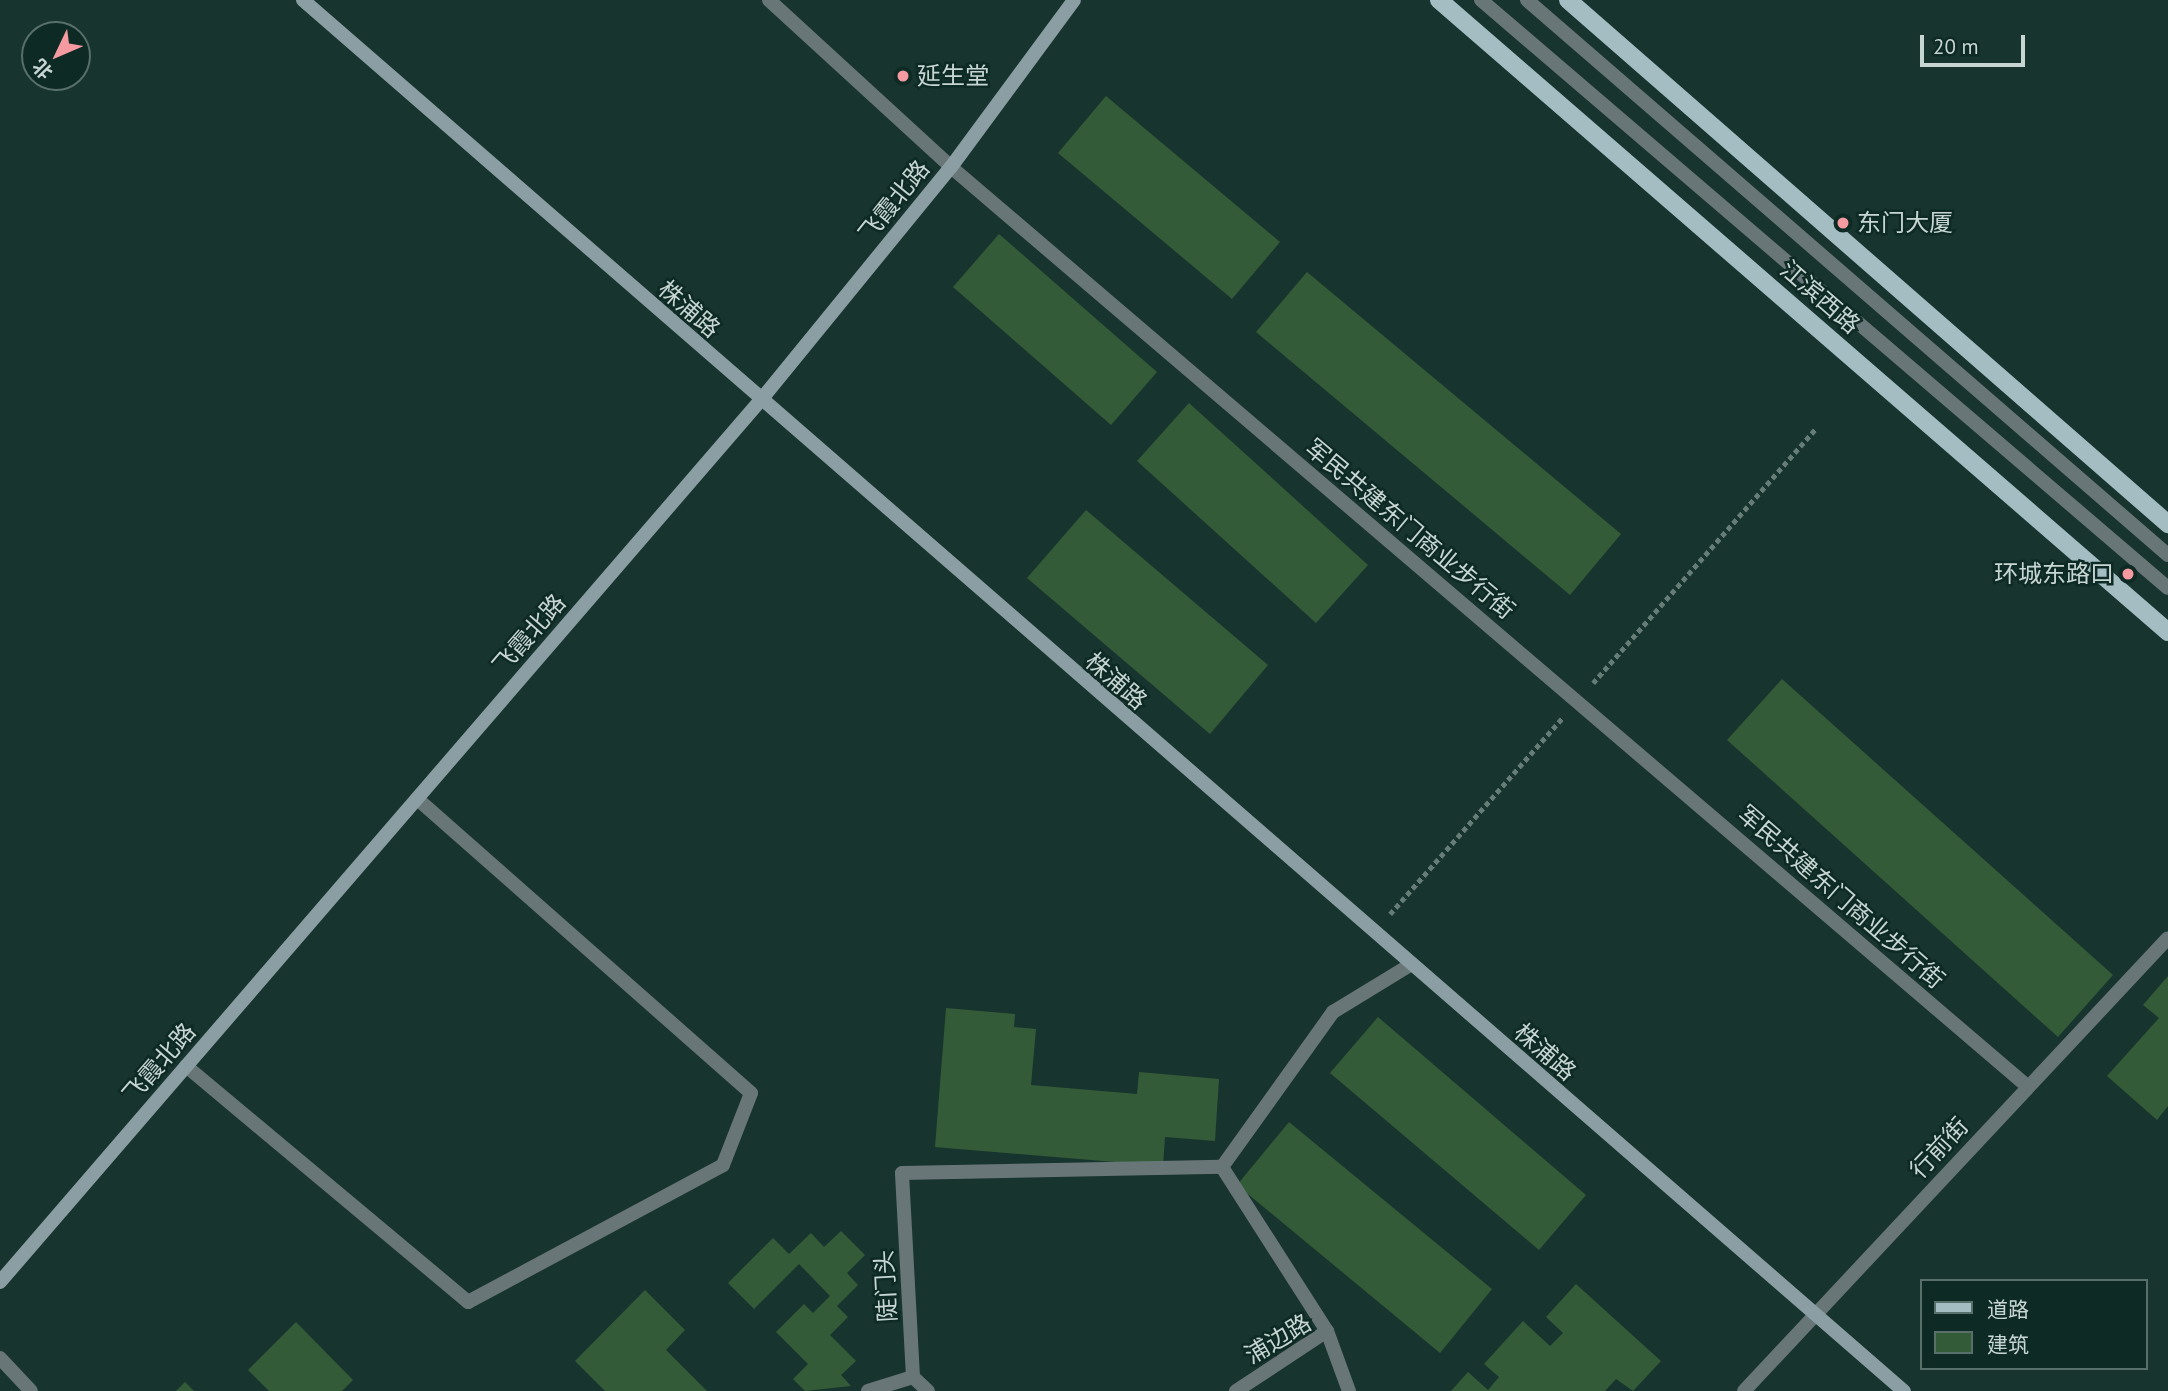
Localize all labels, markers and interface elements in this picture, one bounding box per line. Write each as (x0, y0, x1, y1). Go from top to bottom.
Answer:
north arrow (21, 21, 91, 91)
scale bar (1923, 21, 2028, 65)
text: 20 m (1933, 33, 1979, 60)
text: 北 (27, 54, 58, 84)
place label: 延生堂 (917, 62, 989, 90)
marker: 延生堂 (895, 68, 911, 84)
street label: 飞霞北路 (853, 155, 935, 247)
place label: 东门大厦 (1857, 209, 1953, 237)
marker: 东门大厦 (1835, 215, 1851, 231)
street label: 江滨西路 (1774, 255, 1866, 339)
street label: 株浦路 (652, 275, 726, 343)
street label: 军民共建东门商业步行街 (1300, 433, 1520, 625)
place label: 环城东路口 (1994, 560, 2114, 588)
marker: 环城东路口 (2120, 566, 2136, 582)
street label: 飞霞北路 (487, 588, 571, 680)
street label: 株浦路 (1079, 647, 1153, 715)
street label: 军民共建东门商业步行街 (1732, 800, 1950, 994)
street label: 飞霞北路 (117, 1017, 201, 1109)
street label: 株浦路 (1508, 1018, 1582, 1086)
street label: 行前街 (1904, 1112, 1974, 1184)
street label: 陡门头 (870, 1249, 902, 1323)
legend (1920, 1279, 2147, 1370)
text: 道路 (1987, 1296, 2029, 1323)
street label: 浦边路 (1240, 1308, 1316, 1370)
text: 建筑 (1987, 1331, 2029, 1358)

